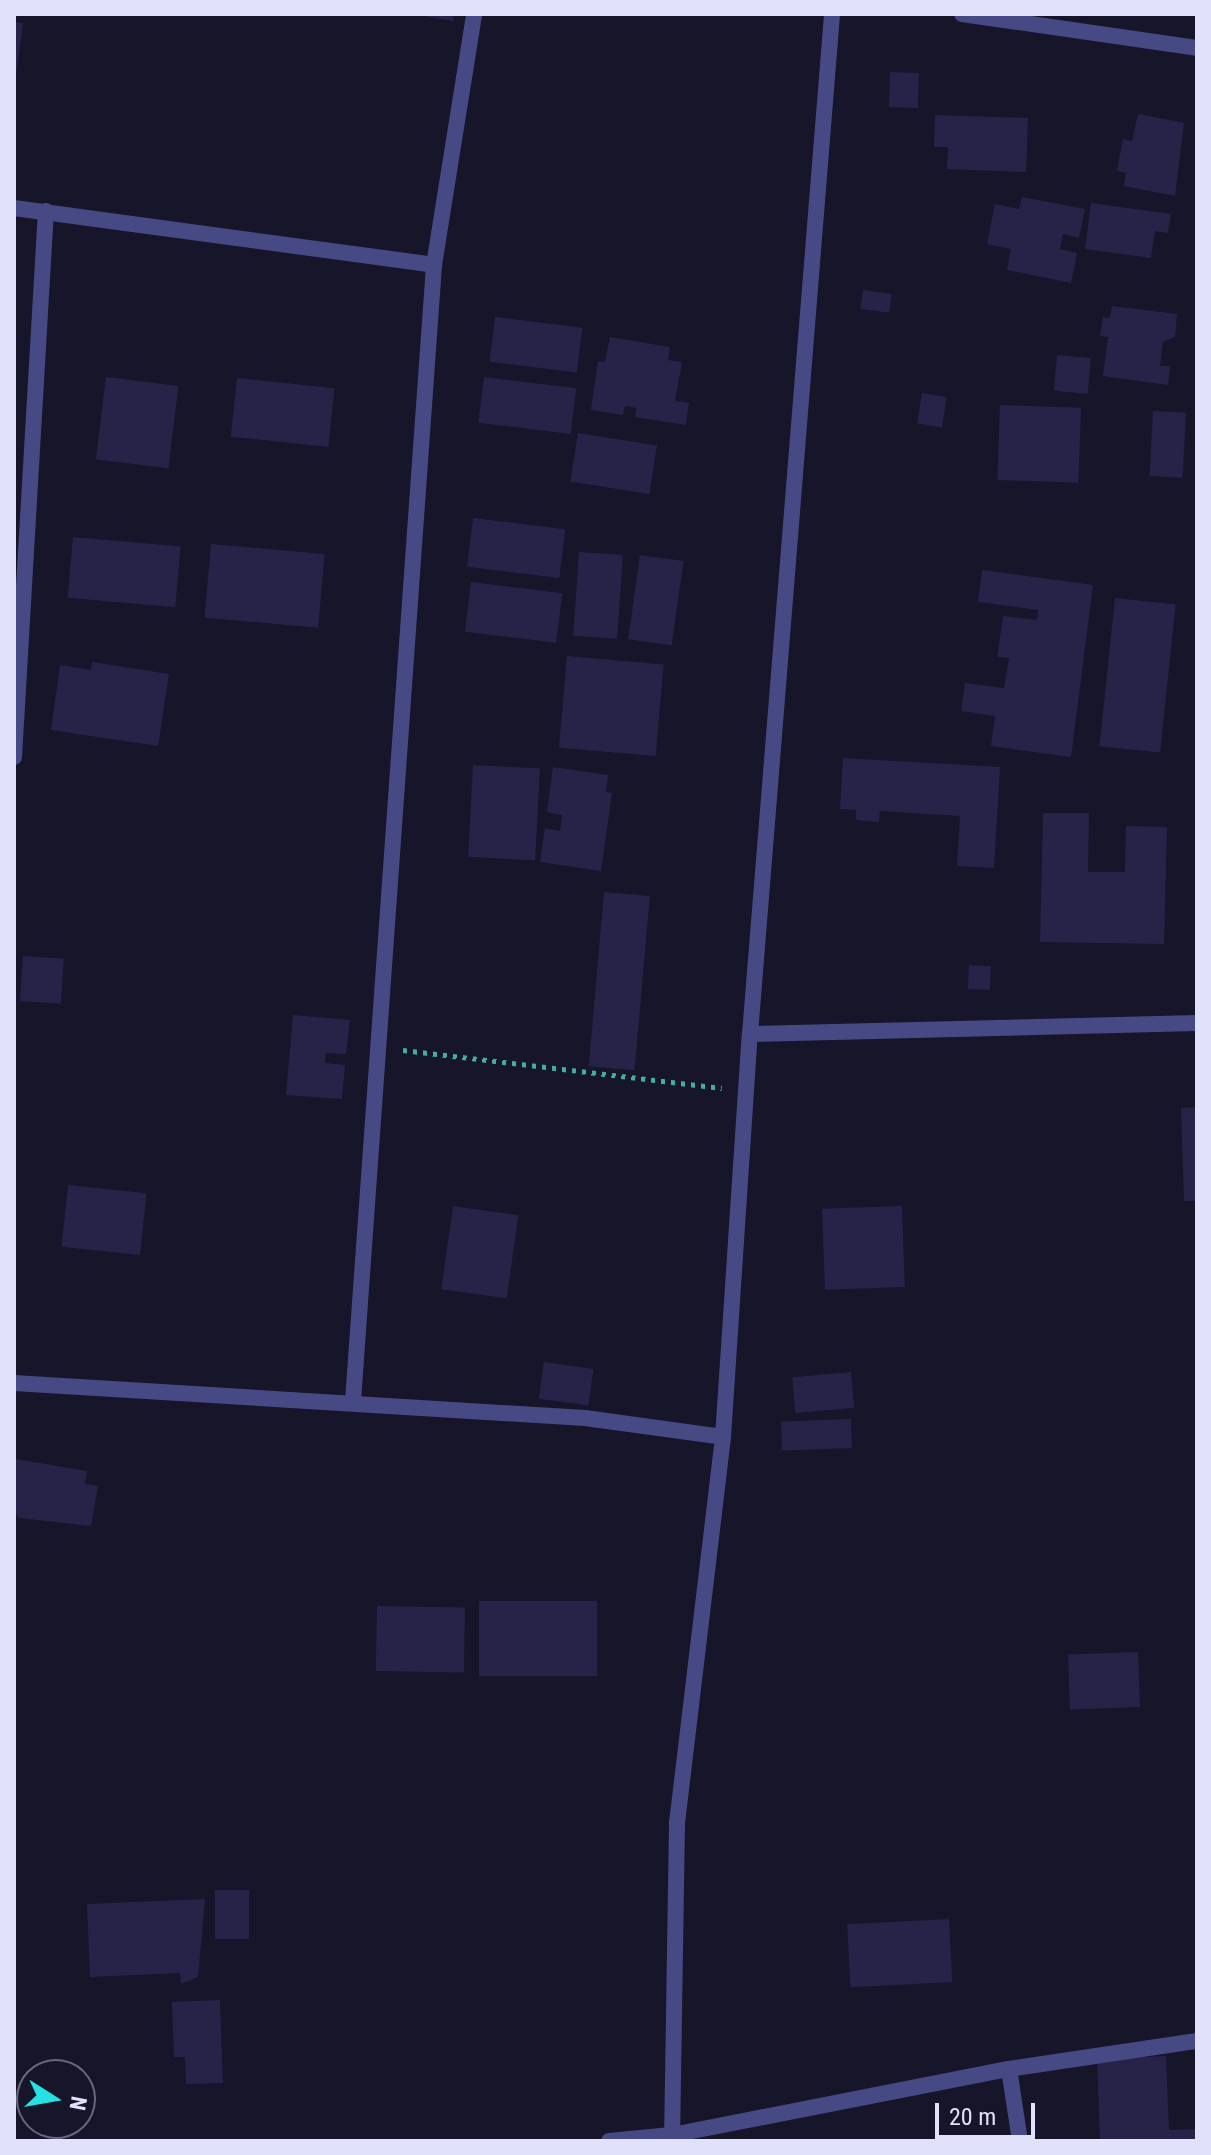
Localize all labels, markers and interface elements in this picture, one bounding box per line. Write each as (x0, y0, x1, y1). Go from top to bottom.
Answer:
north arrow (16, 2059, 96, 2139)
scale bar (939, 2087, 1039, 2137)
text: N (65, 2094, 92, 2112)
text: 20 m (949, 2103, 996, 2131)

